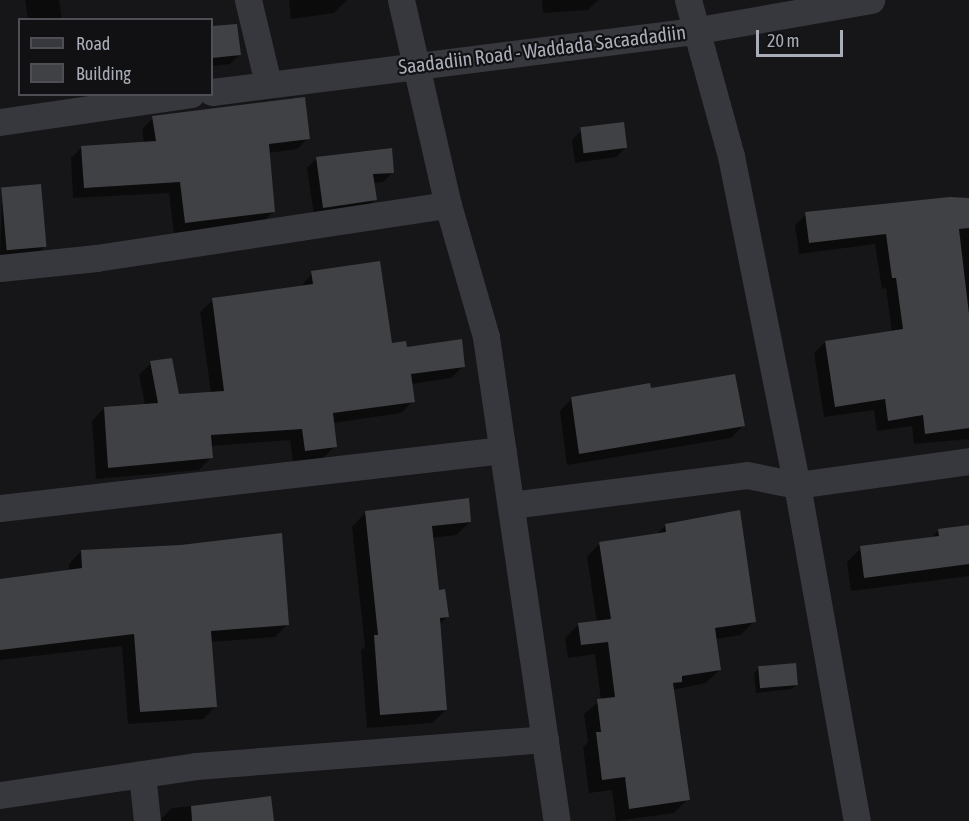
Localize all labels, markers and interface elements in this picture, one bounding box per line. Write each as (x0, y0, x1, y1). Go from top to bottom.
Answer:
legend (18, 18, 213, 96)
scale bar (759, 18, 846, 56)
street label: Saadadiin Road - Waddada Sacaadadiin (397, 19, 687, 79)
text: 20 m (767, 30, 799, 51)
text: Road (76, 33, 110, 54)
text: Building (76, 63, 131, 84)

